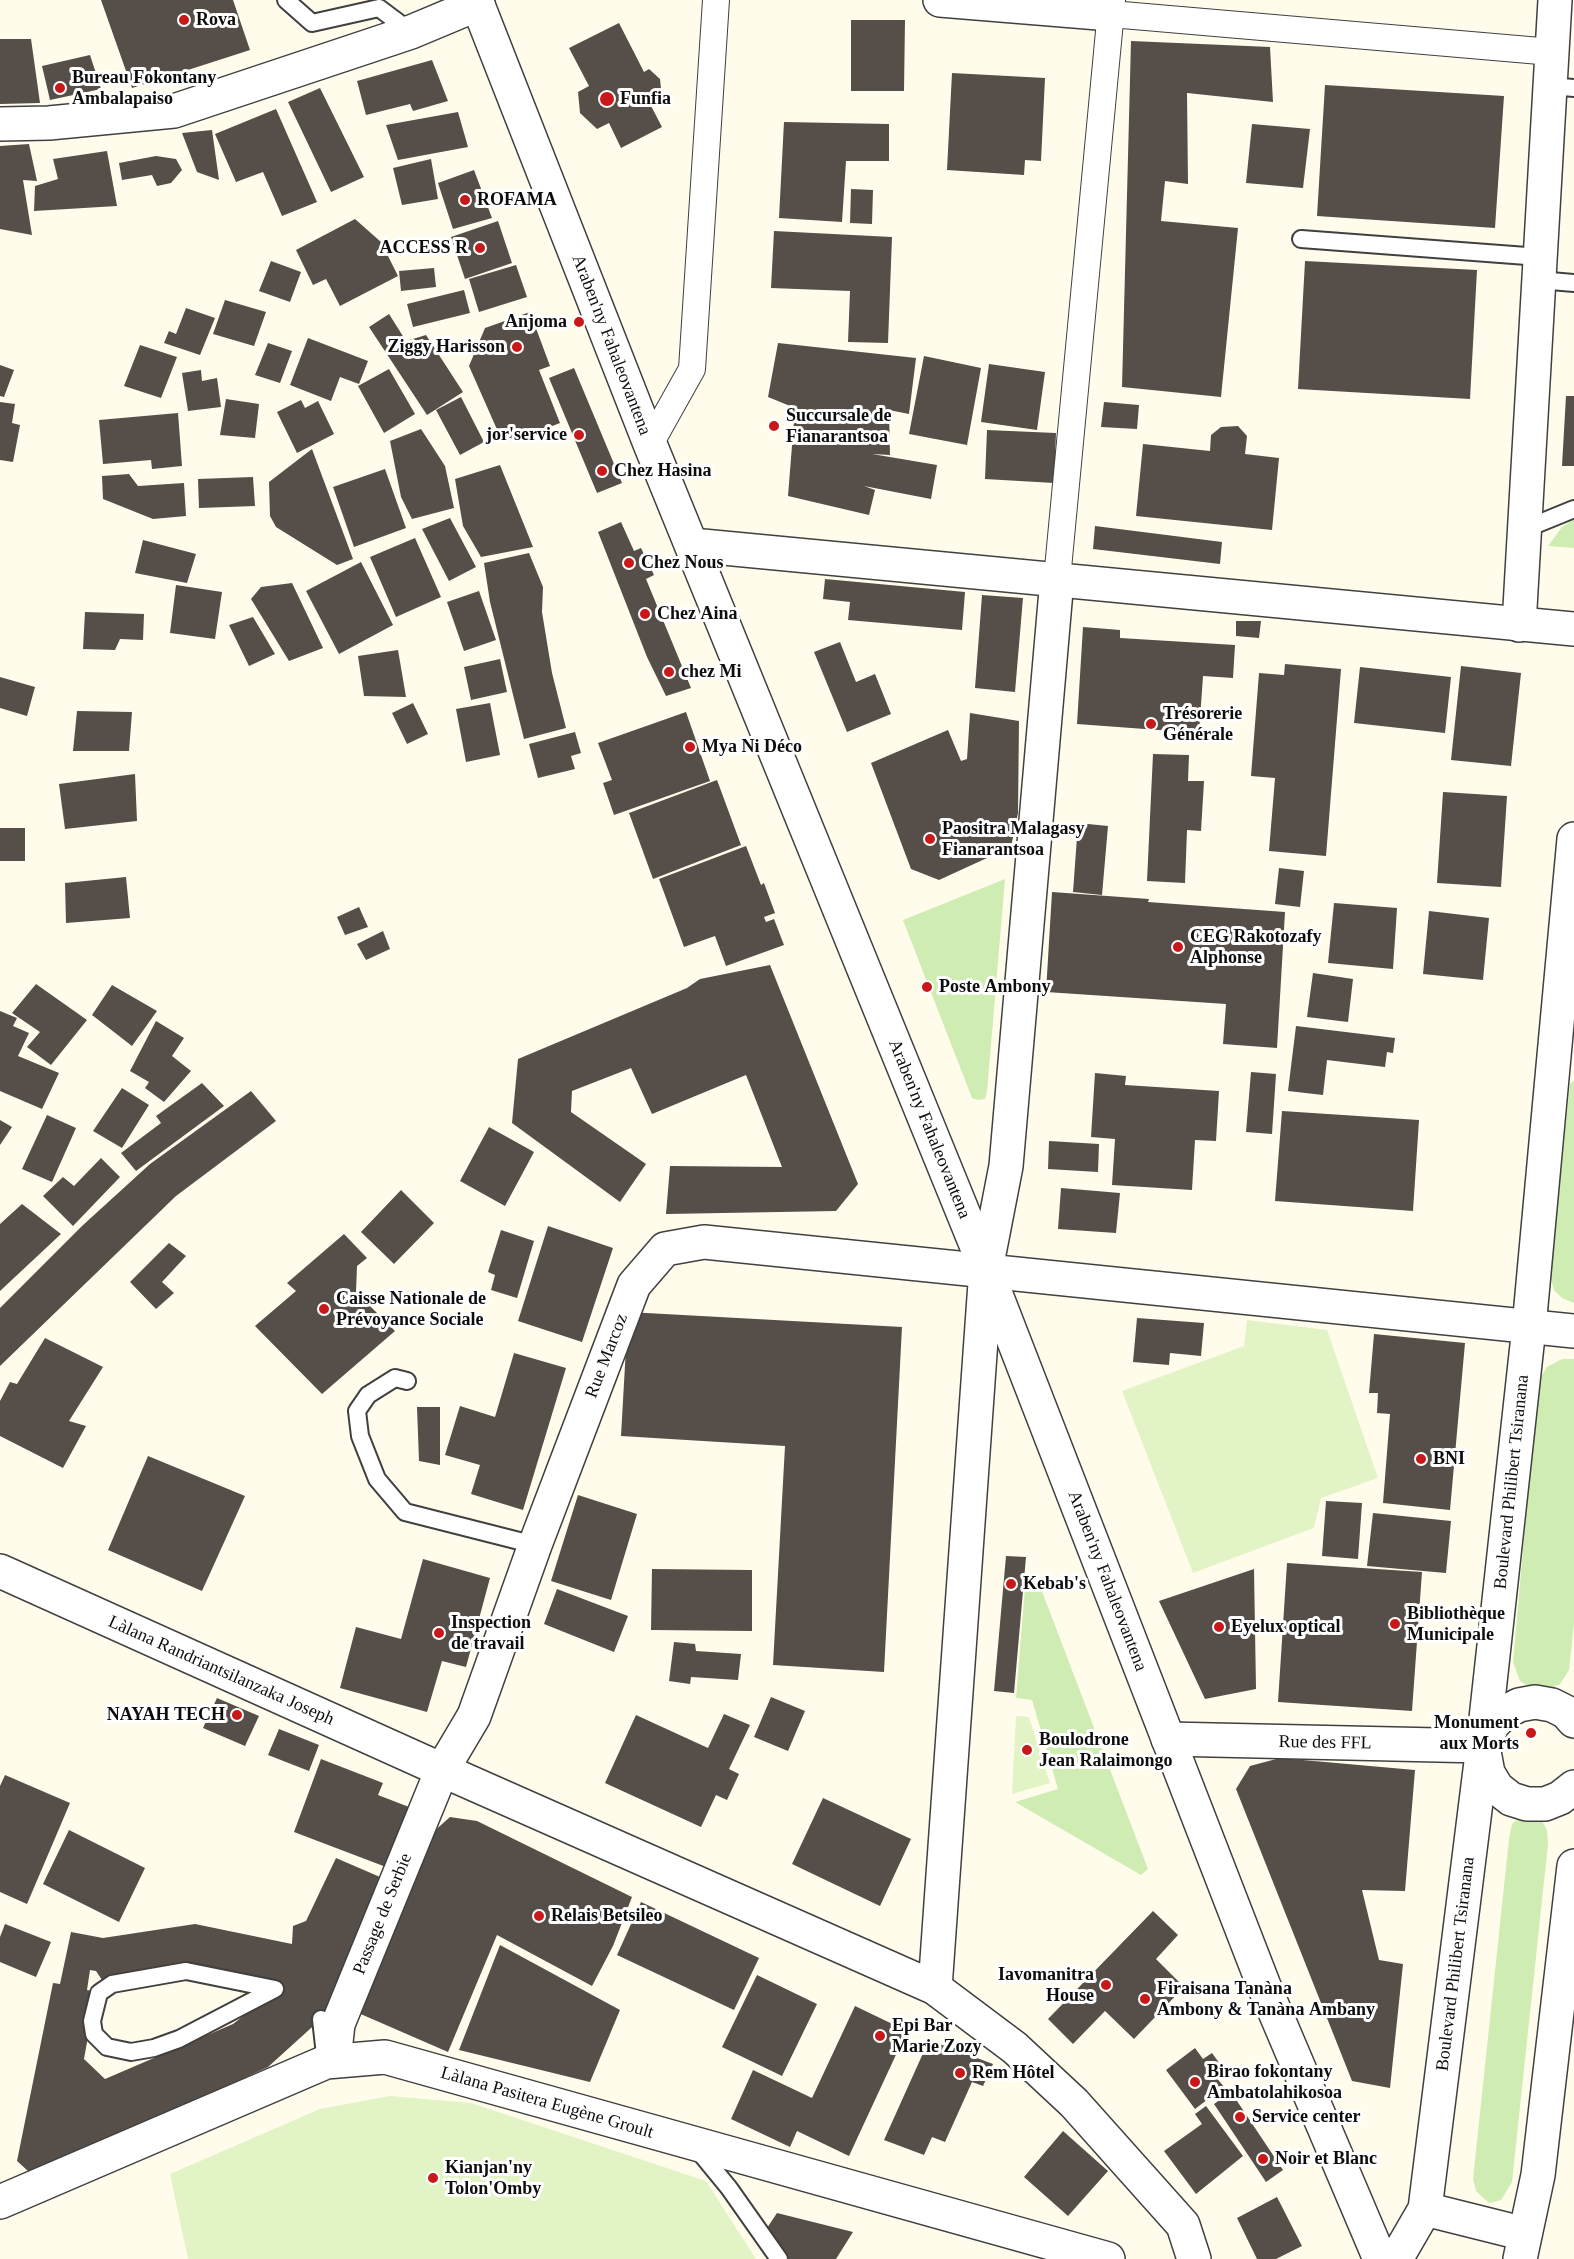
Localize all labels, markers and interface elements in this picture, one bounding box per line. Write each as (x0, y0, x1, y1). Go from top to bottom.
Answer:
place label: Rova (196, 9, 236, 31)
marker: Rova (177, 13, 191, 27)
place label: Bureau Fokontany Ambalapaiso (72, 67, 216, 110)
marker: Bureau Fokontany Ambalapaiso (53, 81, 67, 95)
place label: Funfia (620, 88, 671, 110)
marker: Funfia (598, 90, 616, 108)
place label: ROFAMA (477, 189, 557, 211)
marker: ROFAMA (458, 193, 472, 207)
place label: ACCESS R (379, 237, 468, 259)
marker: ACCESS R (473, 241, 487, 255)
street label: Araben'ny Fahaleovantena (567, 252, 655, 438)
place label: Anjoma (505, 311, 567, 333)
marker: Anjoma (572, 315, 586, 329)
place label: Ziggy Harisson (387, 336, 505, 358)
marker: Ziggy Harisson (510, 340, 524, 354)
place label: Succursale de Fianarantsoa (786, 405, 891, 448)
marker: Succursale de Fianarantsoa (767, 419, 781, 433)
place label: jor'service (486, 424, 567, 446)
marker: jor'service (572, 428, 586, 442)
place label: Chez Hasina (614, 460, 712, 482)
marker: Chez Hasina (595, 464, 609, 478)
place label: Chez Nous (641, 552, 724, 574)
marker: Chez Nous (622, 556, 636, 570)
place label: Chez Aina (657, 603, 737, 625)
marker: Chez Aina (638, 607, 652, 621)
place label: chez Mi (681, 661, 741, 683)
marker: chez Mi (662, 665, 676, 679)
place label: Trésorerie Générale (1163, 703, 1242, 746)
marker: Trésorerie Générale (1144, 717, 1158, 731)
place label: Mya Ni Déco (702, 736, 802, 758)
marker: Mya Ni Déco (683, 740, 697, 754)
place label: Paositra Malagasy Fianarantsoa (942, 818, 1084, 860)
marker: Paositra Malagasy Fianarantsoa (923, 832, 937, 846)
place label: CEG Rakotozafy Alphonse (1190, 926, 1321, 968)
marker: CEG Rakotozafy Alphonse (1171, 940, 1185, 954)
place label: Poste Ambony (939, 976, 1050, 998)
marker: Poste Ambony (920, 980, 934, 994)
street label: Araben'ny Fahaleovantena (883, 1036, 975, 1222)
place label: Caisse Nationale de Prévoyance Sociale (336, 1288, 486, 1330)
marker: Caisse Nationale de Prévoyance Sociale (317, 1302, 331, 1316)
street label: Rue Marcoz (581, 1311, 633, 1401)
street label: Boulevard Philibert Tsiranana (1490, 1374, 1534, 1590)
place label: BNI (1433, 1448, 1465, 1470)
marker: BNI (1414, 1452, 1428, 1466)
street label: Araben'ny Fahaleovantena (1063, 1488, 1151, 1674)
place label: Kebab's (1023, 1573, 1086, 1595)
marker: Kebab's (1004, 1577, 1018, 1591)
place label: Bibliothèque Municipale (1407, 1603, 1505, 1646)
street label: Làlana Randriantsilanzaka Joseph (105, 1611, 337, 1731)
place label: Inspection de travail (451, 1612, 531, 1654)
place label: Eyelux optical (1231, 1616, 1341, 1638)
marker: Bibliothèque Municipale (1388, 1617, 1402, 1631)
marker: Eyelux optical (1212, 1620, 1226, 1634)
marker: Inspection de travail (432, 1626, 446, 1640)
place label: NAYAH TECH (107, 1704, 225, 1726)
marker: NAYAH TECH (230, 1708, 244, 1722)
place label: Monument aux Morts (1434, 1712, 1519, 1754)
marker: Monument aux Morts (1524, 1726, 1538, 1740)
place label: Boulodrone Jean Ralaimongo (1039, 1729, 1173, 1772)
street label: Rue des FFL (1278, 1731, 1372, 1755)
marker: Boulodrone Jean Ralaimongo (1020, 1743, 1034, 1757)
street label: Passage de Serbie (349, 1850, 417, 1978)
street label: Boulevard Philibert Tsiranana (1432, 1856, 1480, 2072)
place label: Relais Betsileo (551, 1905, 662, 1927)
marker: Relais Betsileo (532, 1909, 546, 1923)
place label: Iavomanitra House (998, 1964, 1094, 2006)
marker: Iavomanitra House (1099, 1978, 1113, 1992)
place label: Firaisana Tanàna Ambony & Tanàna Ambany (1157, 1978, 1375, 2020)
marker: Firaisana Tanàna Ambony & Tanàna Ambany (1138, 1992, 1152, 2006)
place label: Epi Bar Marie Zozy (892, 2015, 981, 2058)
marker: Epi Bar Marie Zozy (873, 2029, 887, 2043)
place label: Birao fokontany Ambatolahikosoa (1207, 2061, 1342, 2104)
street label: Làlana Pasitera Eugène Groult (438, 2062, 656, 2144)
place label: Rem Hôtel (972, 2062, 1054, 2084)
marker: Rem Hôtel (953, 2066, 967, 2080)
marker: Birao fokontany Ambatolahikosoa (1188, 2075, 1202, 2089)
place label: Service center (1252, 2106, 1360, 2128)
marker: Service center (1233, 2110, 1247, 2124)
place label: Noir et Blanc (1275, 2148, 1377, 2170)
marker: Noir et Blanc (1256, 2152, 1270, 2166)
place label: Kianjan'ny Tolon'Omby (445, 2157, 541, 2200)
marker: Kianjan'ny Tolon'Omby (426, 2171, 440, 2185)

